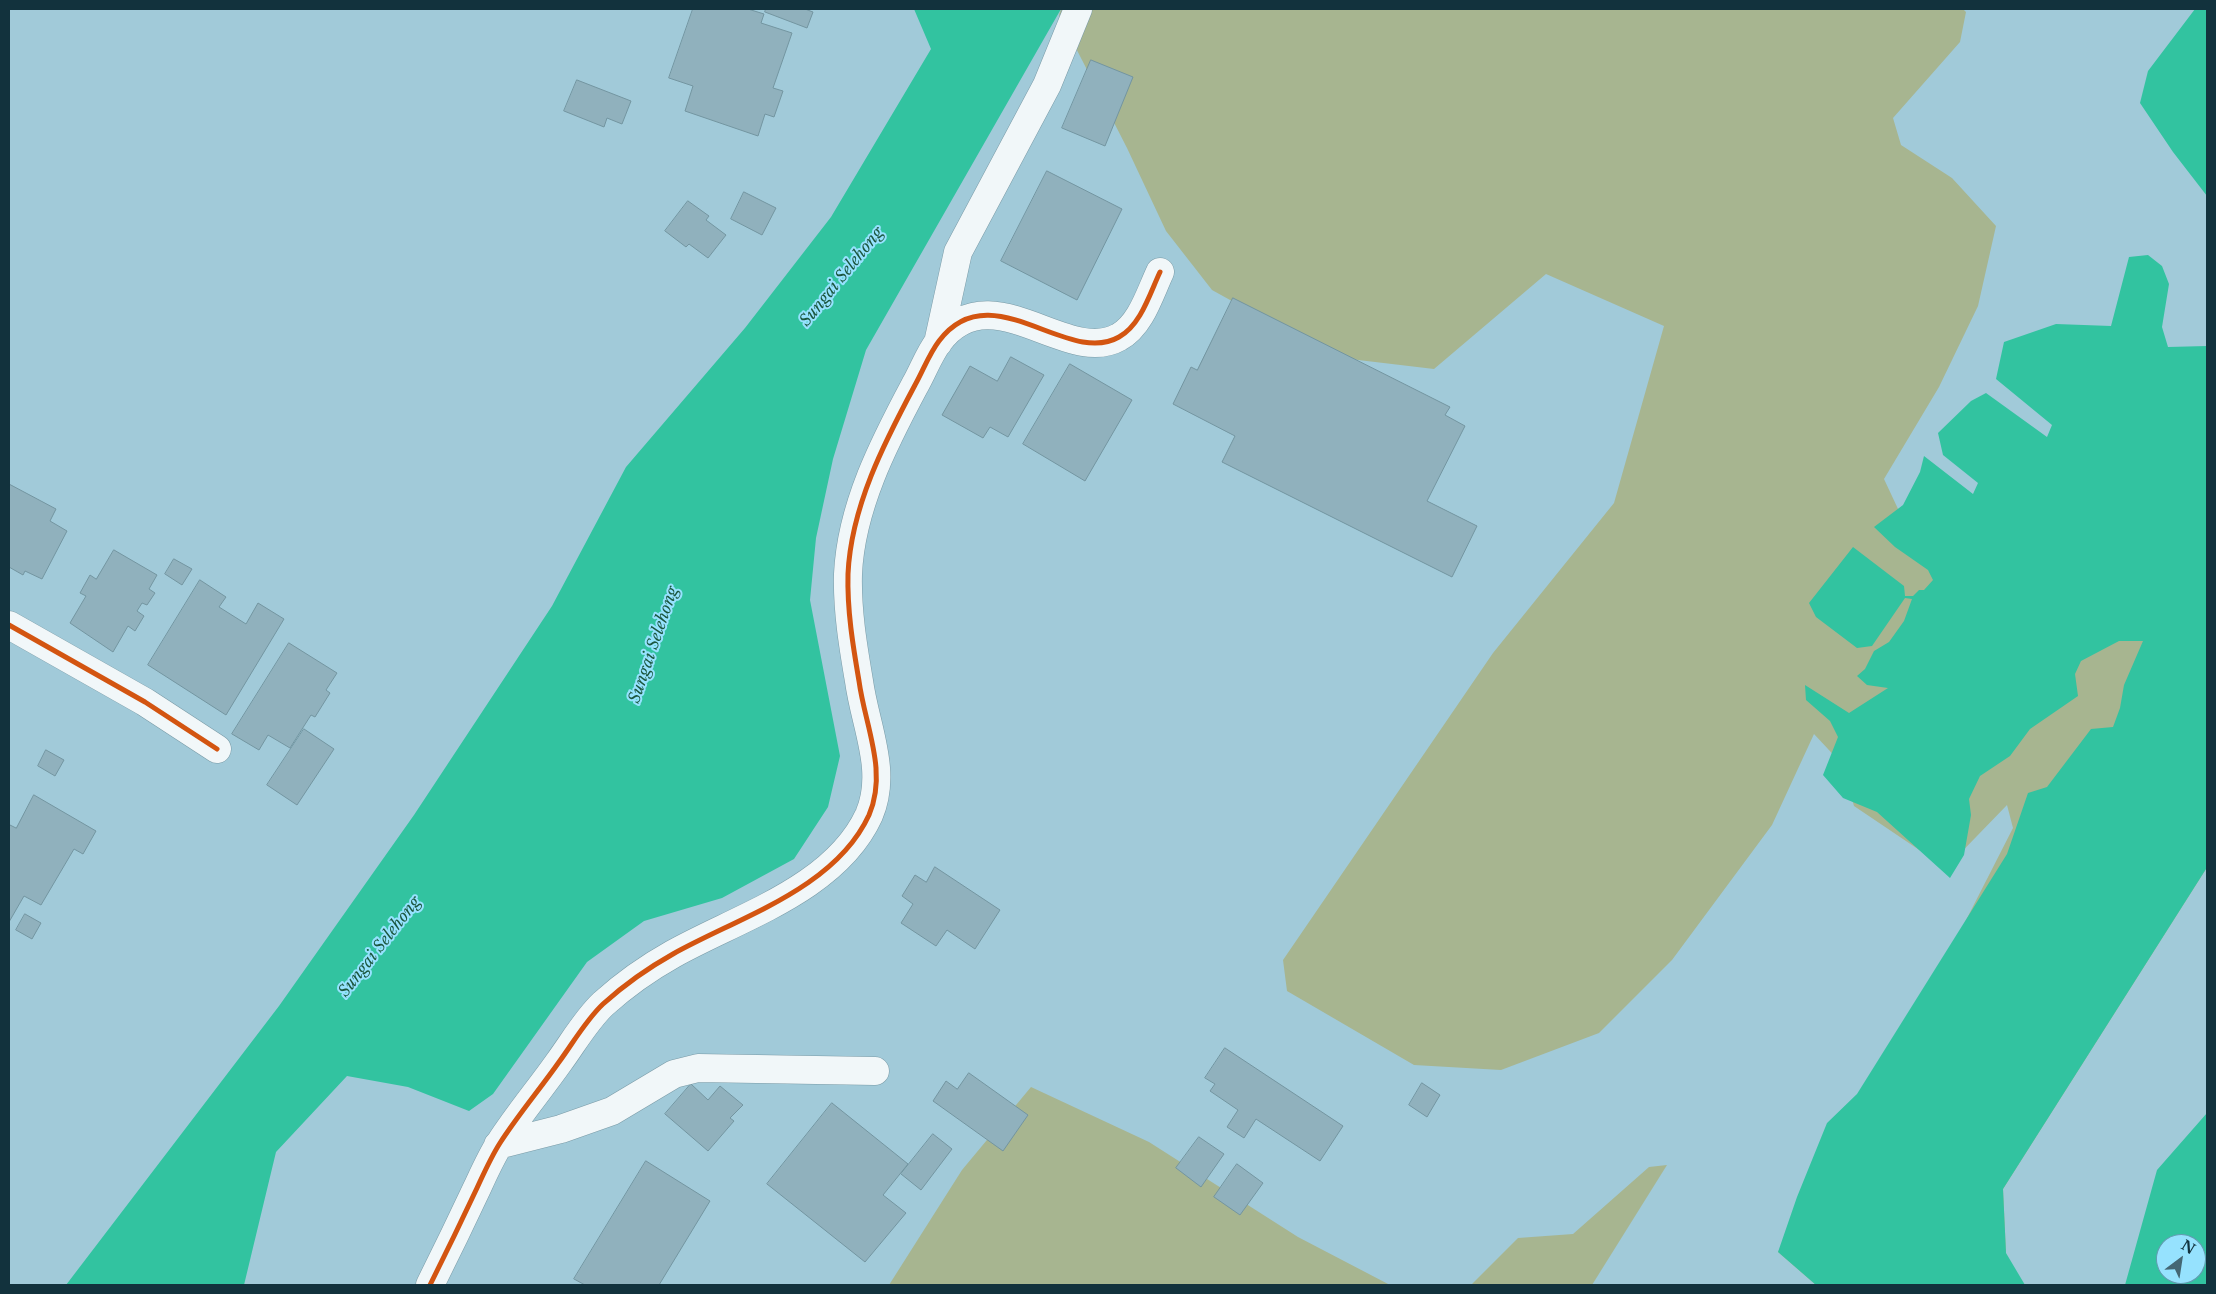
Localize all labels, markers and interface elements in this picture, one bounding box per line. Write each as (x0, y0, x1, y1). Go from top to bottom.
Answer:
water label: Sungai Selehong (796, 224, 888, 330)
water label: Sungai Selehong (625, 584, 683, 706)
water label: Sungai Selehong (335, 893, 425, 1001)
north arrow (2156, 1234, 2206, 1284)
text: N (2178, 1236, 2198, 1258)

